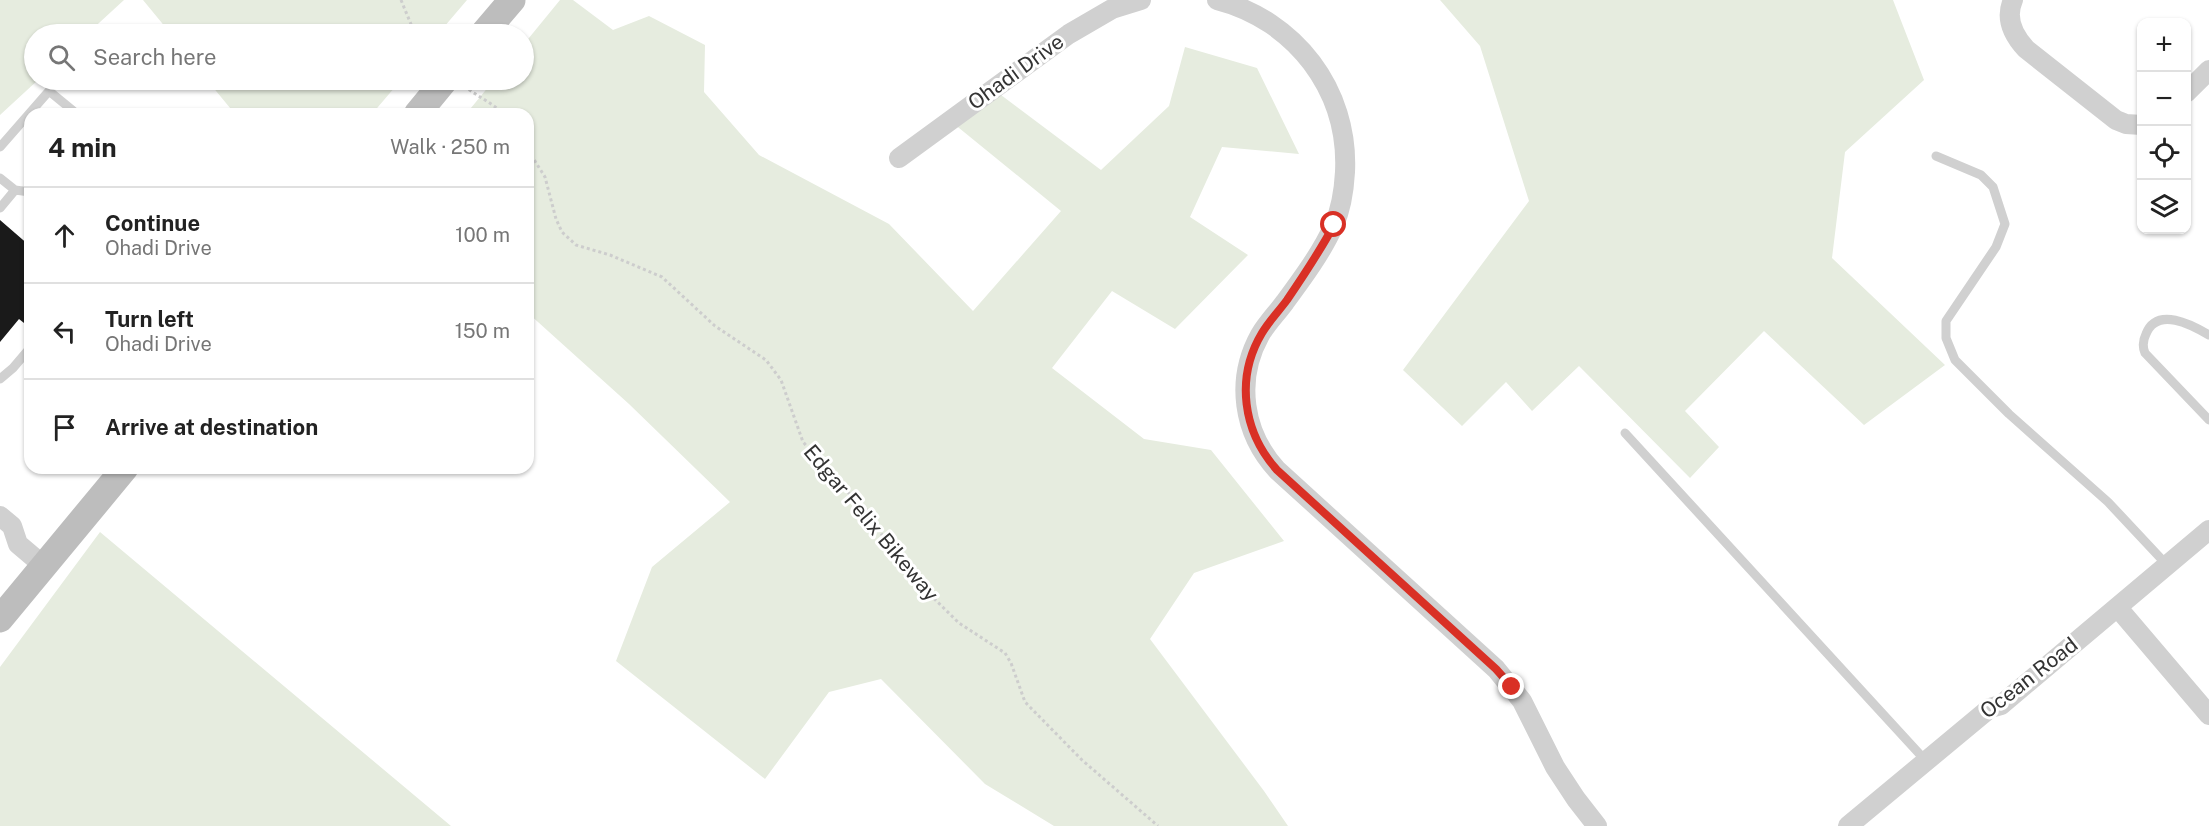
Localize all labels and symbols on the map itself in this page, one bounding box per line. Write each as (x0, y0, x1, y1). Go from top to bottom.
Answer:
street label: Ohadi Drive (963, 29, 1068, 115)
route start (1320, 211, 1346, 237)
street label: Edgar Felix Bikeway (799, 439, 944, 606)
street label: Ocean Road (1975, 632, 2082, 723)
route end (1498, 673, 1524, 699)

